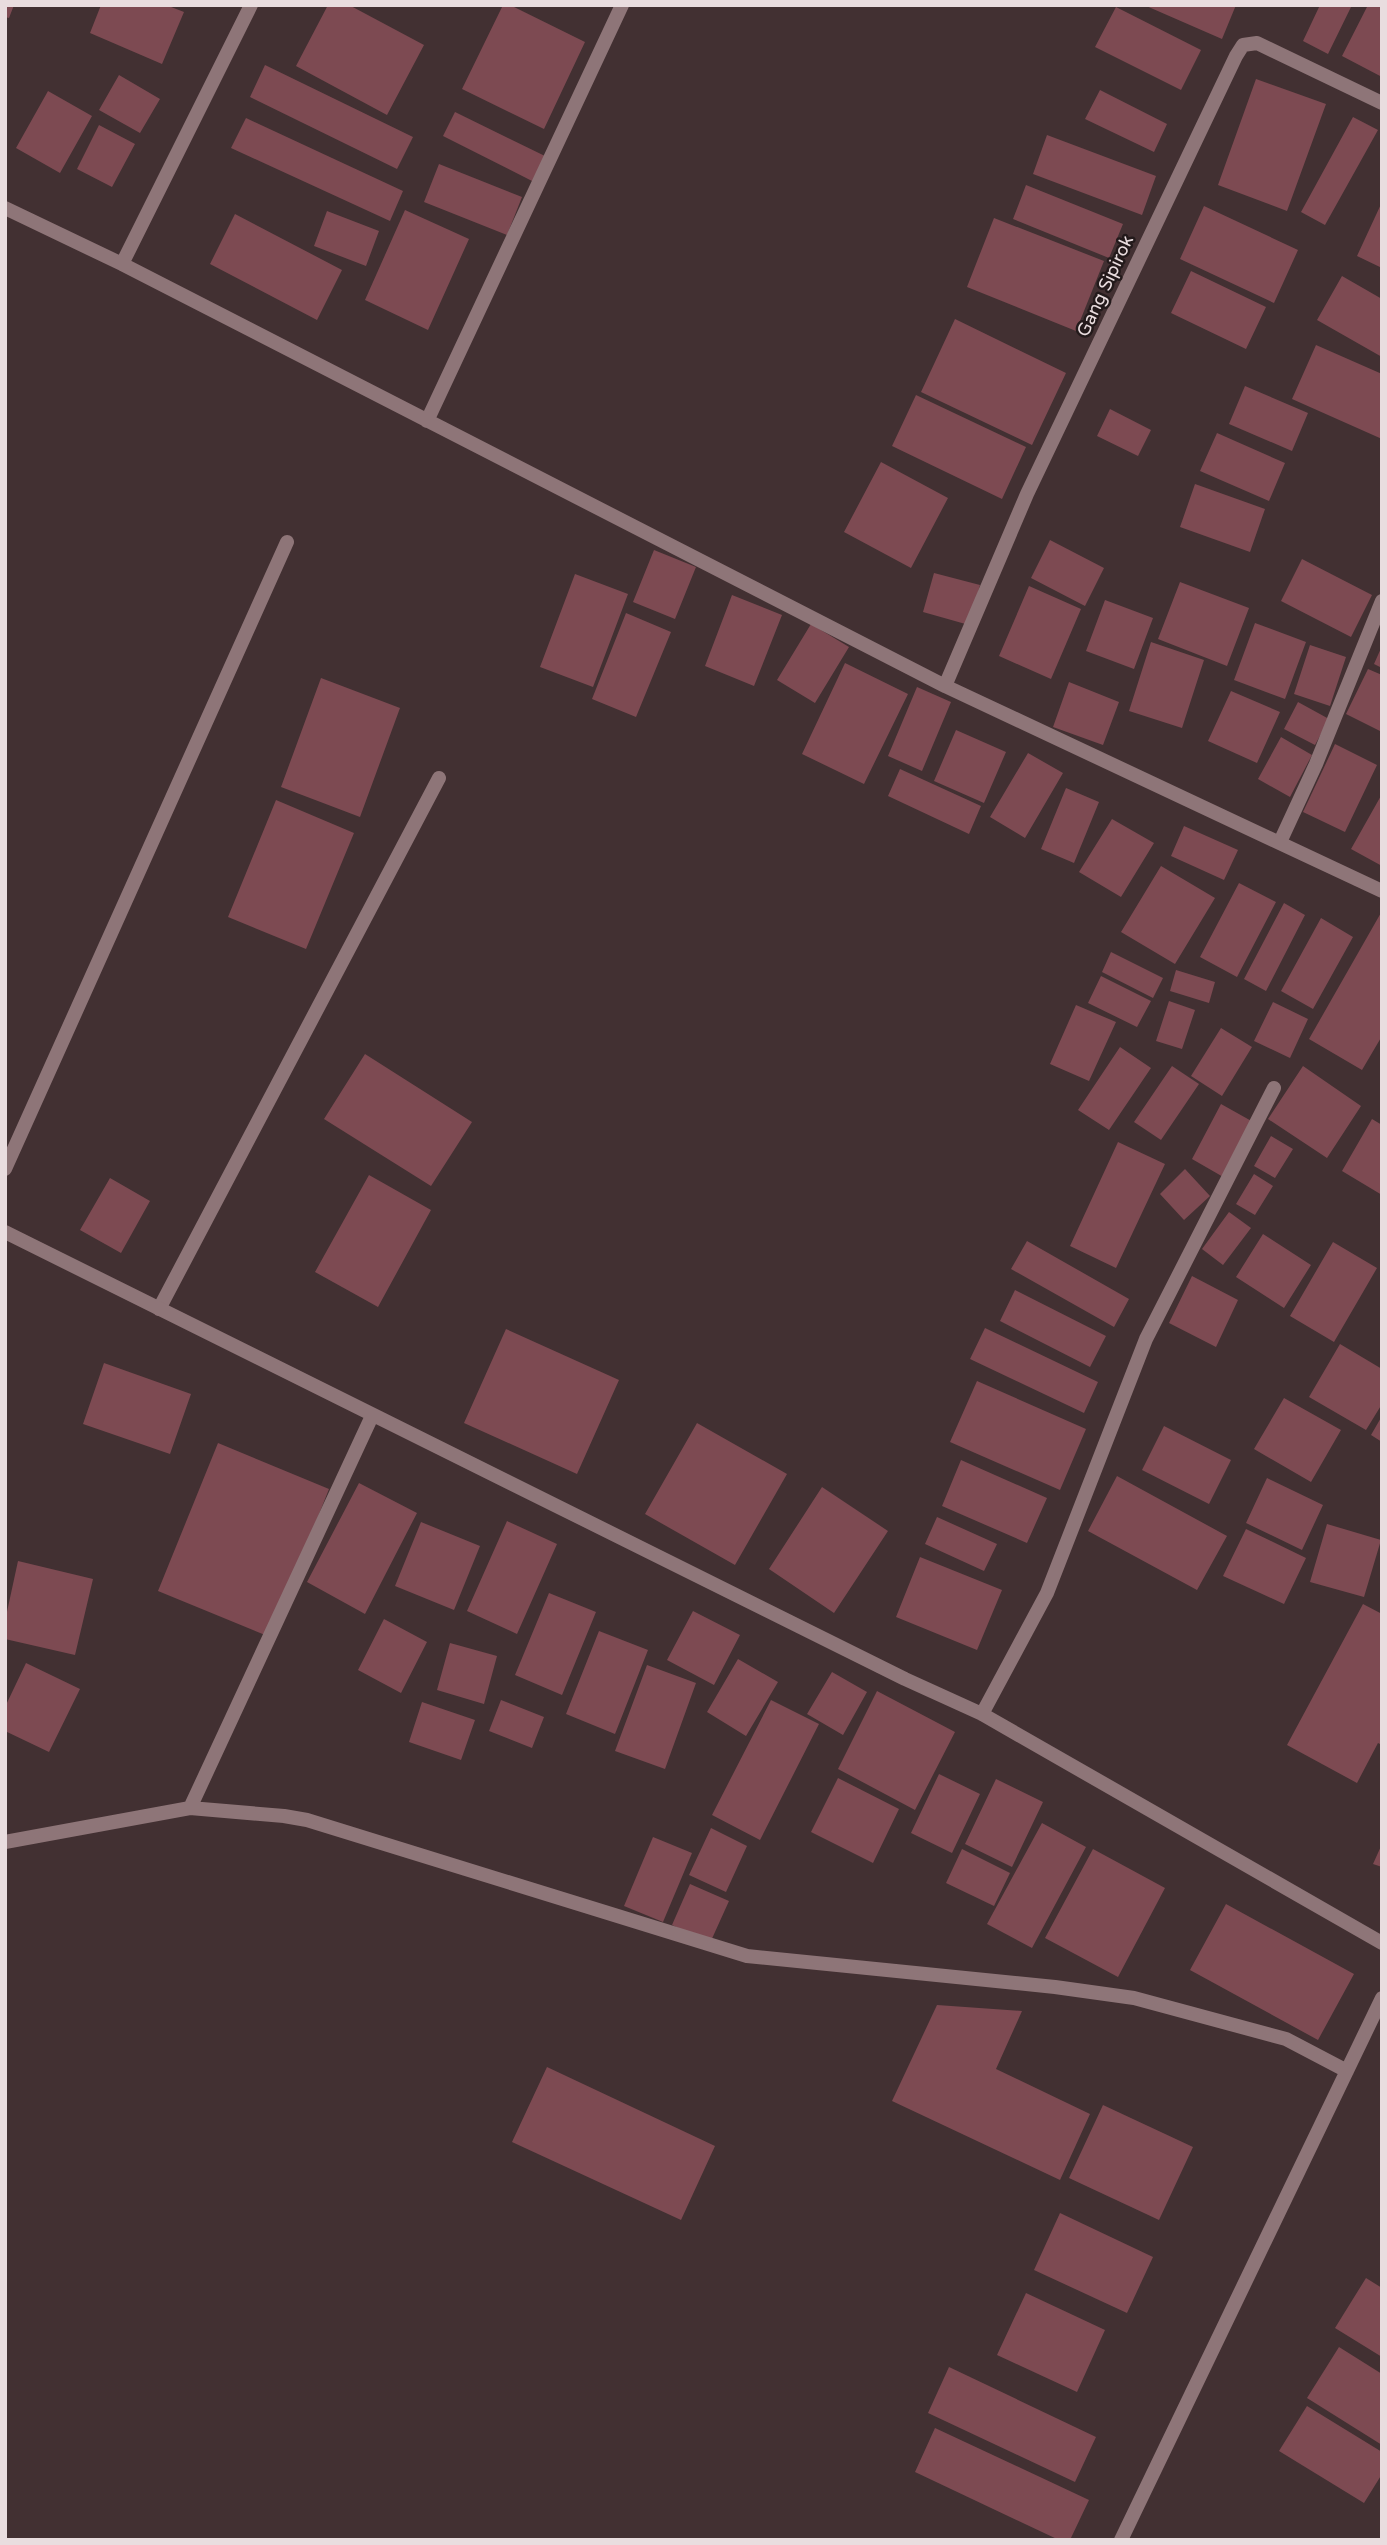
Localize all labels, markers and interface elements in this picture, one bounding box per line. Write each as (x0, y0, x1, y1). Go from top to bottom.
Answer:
street label: Gang Sipirok (1072, 232, 1138, 340)

